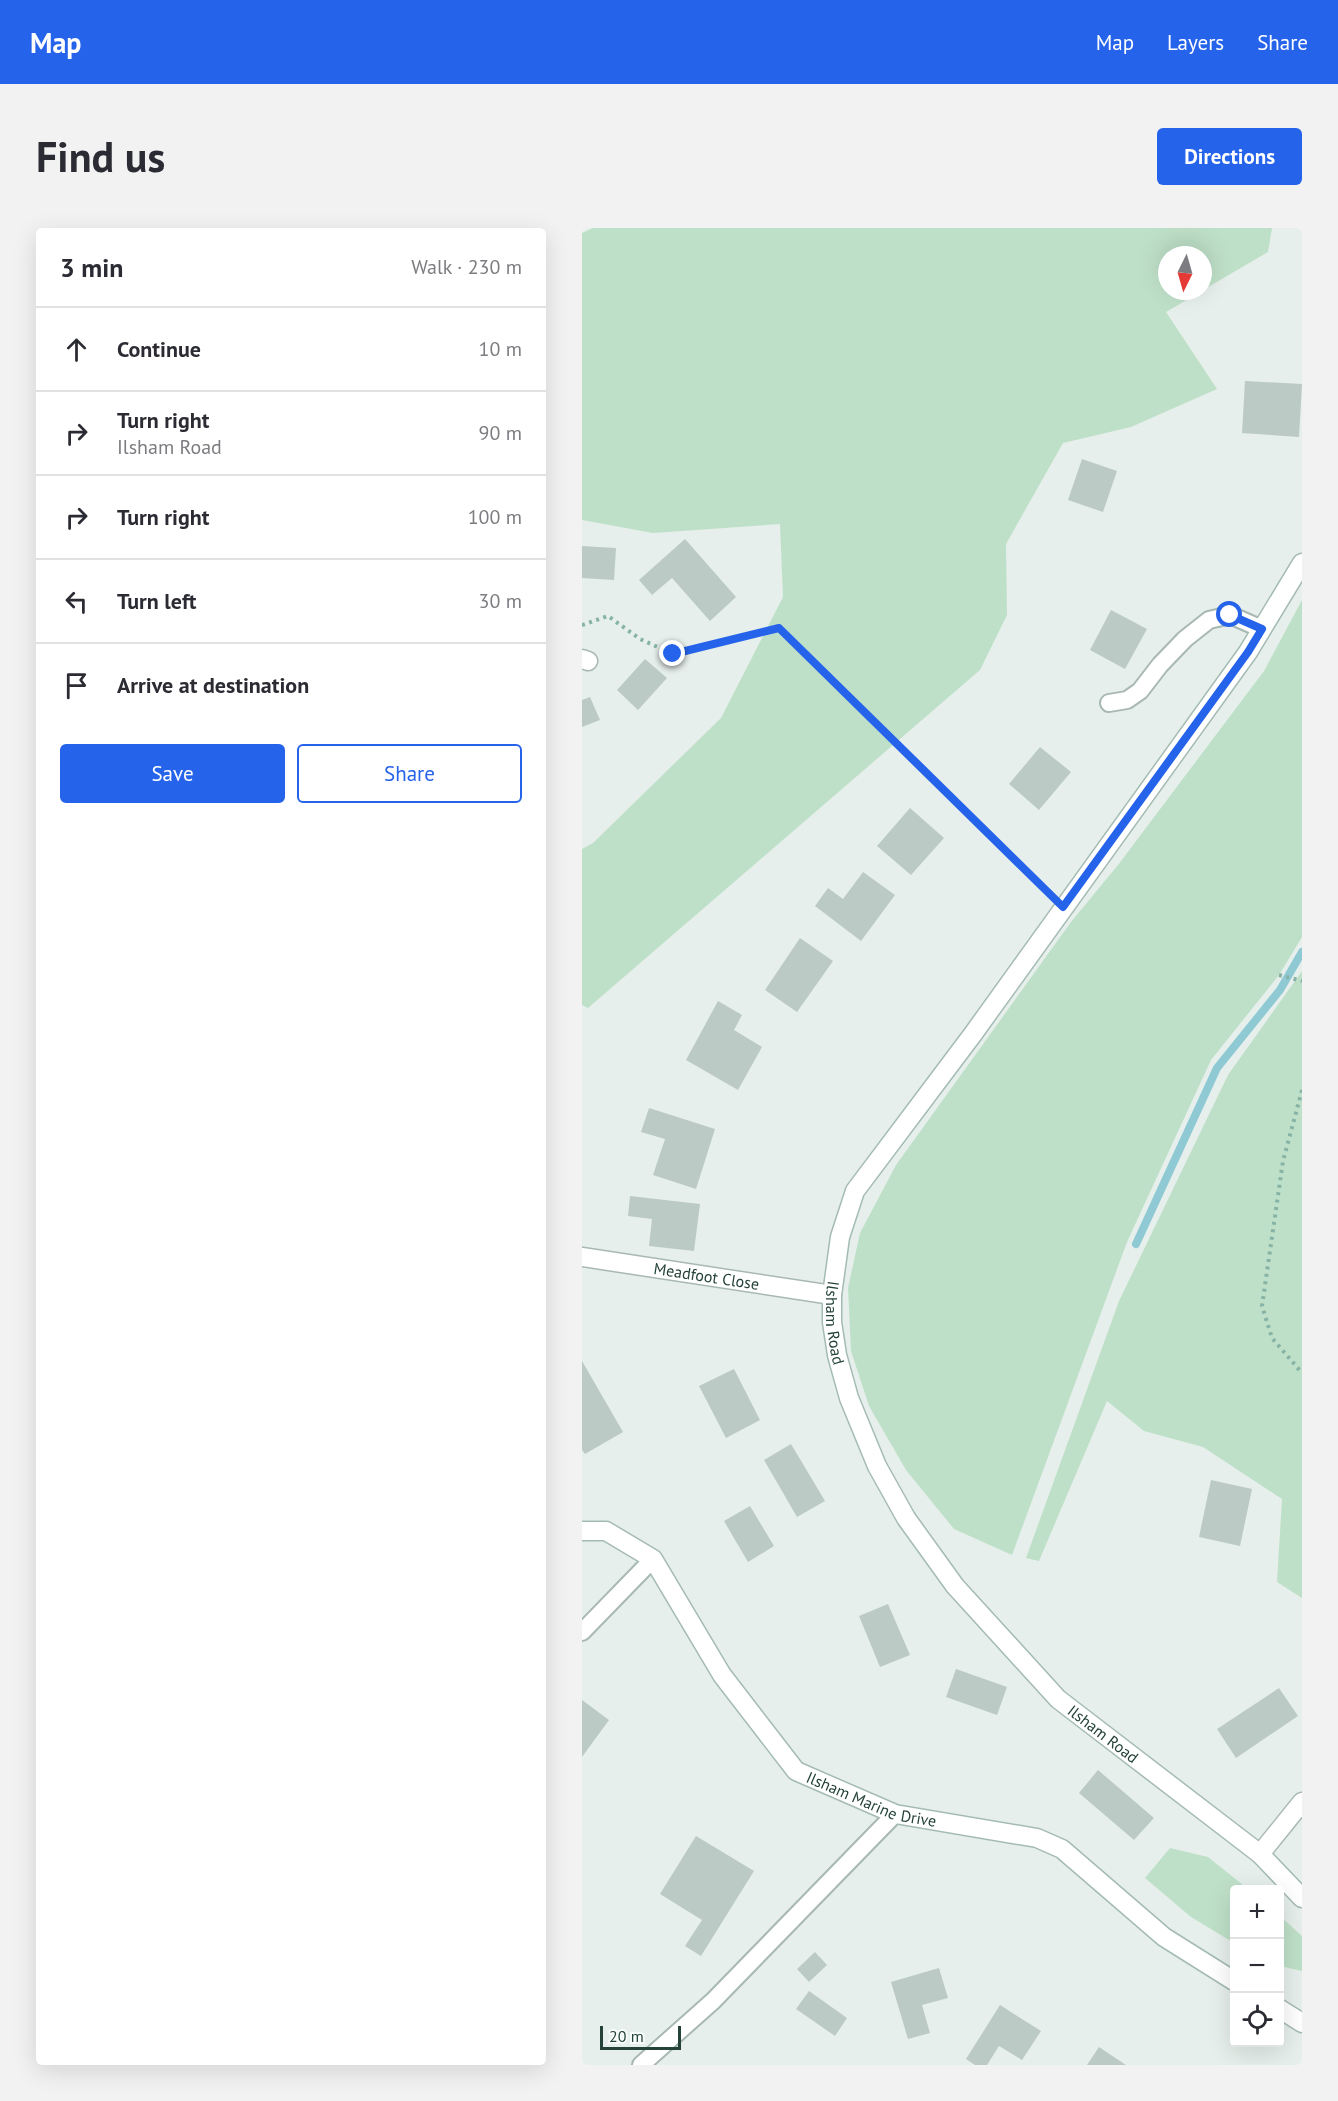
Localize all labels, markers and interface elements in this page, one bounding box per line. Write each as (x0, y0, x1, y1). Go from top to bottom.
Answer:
text: Map (30, 24, 81, 61)
text: Map (1096, 29, 1134, 56)
text: Layers (1167, 29, 1224, 56)
text: Share (1257, 29, 1308, 56)
button: Directions (1157, 128, 1302, 185)
text: Find us (36, 129, 165, 184)
north arrow (1158, 246, 1212, 300)
text: 3 min (60, 251, 123, 284)
text: Walk · 230 m (411, 254, 522, 280)
icon: ahead (60, 333, 93, 366)
text: Continue (117, 335, 201, 363)
text: 10 m (479, 336, 522, 362)
text: Turn right (117, 406, 209, 434)
icon: right (60, 417, 93, 450)
text: 90 m (479, 420, 522, 446)
text: Ilsham Road (117, 434, 222, 460)
icon: right (60, 501, 93, 534)
text: Turn right (117, 503, 209, 531)
text: 100 m (468, 504, 522, 530)
icon: left (60, 585, 93, 618)
text: Turn left (117, 587, 197, 615)
text: 30 m (479, 588, 522, 614)
route start (1216, 601, 1242, 627)
route end (659, 640, 685, 666)
icon: arrive (60, 669, 93, 702)
text: Arrive at destination (117, 671, 309, 699)
button: Save (60, 744, 285, 803)
button: Share (297, 744, 522, 803)
street label: Meadfoot Close (652, 1258, 761, 1294)
street label: Ilsham Road (822, 1280, 849, 1367)
street label: Ilsham Road (1064, 1700, 1143, 1767)
street label: Ilsham Marine Drive (803, 1767, 938, 1831)
map controls (1230, 1885, 1284, 2047)
button: + (1230, 1885, 1284, 1939)
button: − (1230, 1939, 1284, 1993)
button: locate (1230, 1993, 1284, 2047)
scale bar (600, 2023, 681, 2050)
text: 20 m (609, 2026, 644, 2046)

